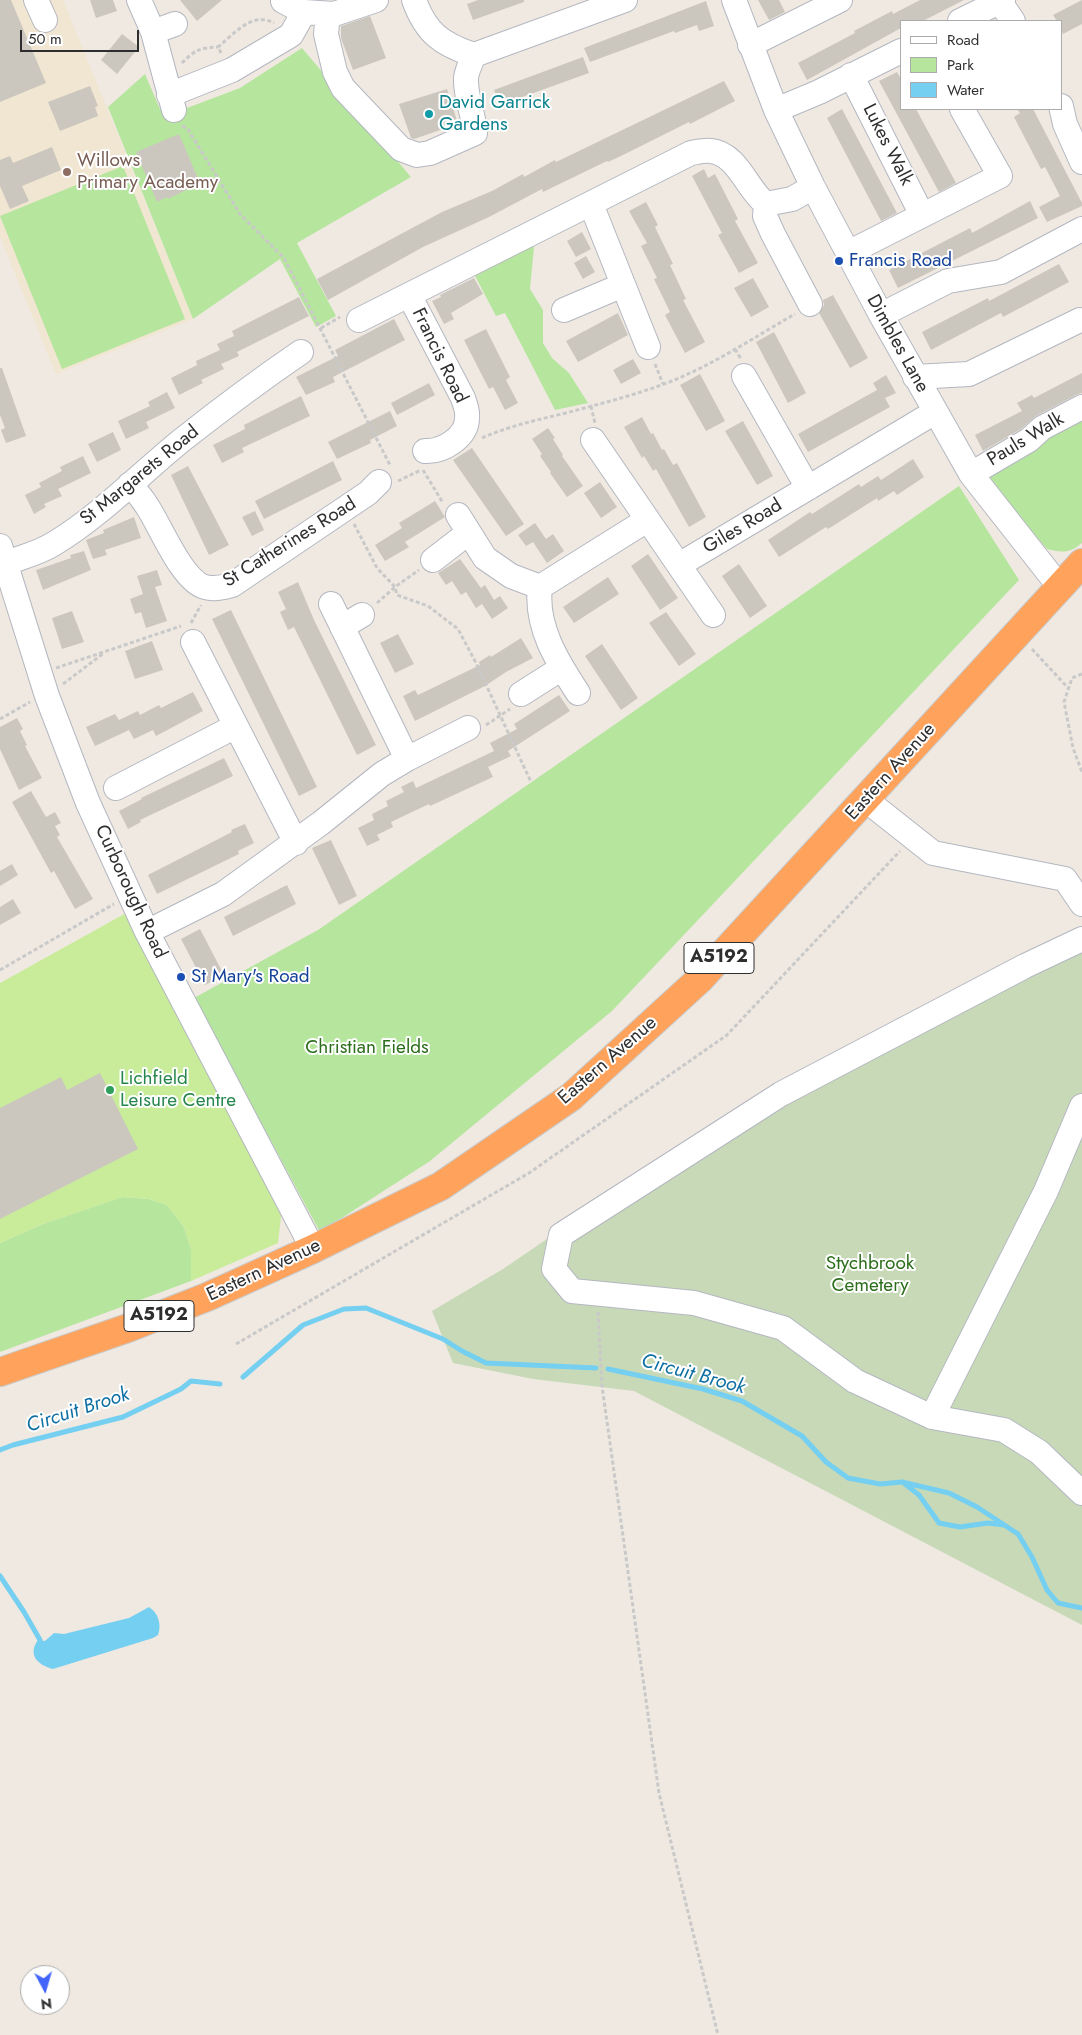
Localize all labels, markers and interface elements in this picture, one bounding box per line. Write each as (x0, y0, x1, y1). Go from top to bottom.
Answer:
scale bar (22, 20, 141, 52)
legend (900, 20, 1062, 110)
text: 50 m (28, 28, 62, 50)
text: Road (947, 29, 979, 51)
text: Park (947, 54, 974, 76)
text: Water (947, 79, 984, 101)
place label: David Garrick Gardens (439, 92, 550, 136)
street label: Lukes Walk (857, 101, 917, 189)
marker: David Garrick Gardens (423, 108, 435, 120)
place label: Willows Primary Academy (77, 150, 218, 194)
marker: Willows Primary Academy (61, 166, 73, 178)
place label: Francis Road (849, 250, 952, 272)
marker: Francis Road (833, 255, 845, 267)
street label: Dimbles Lane (861, 291, 933, 397)
street label: Francis Road (406, 305, 472, 407)
street label: Pauls Walk (984, 408, 1068, 472)
street label: St Margarets Road (76, 421, 204, 531)
street label: St Catherines Road (219, 493, 361, 593)
street label: Giles Road (699, 495, 787, 559)
street label: Eastern Avenue (841, 719, 941, 825)
street label: Curborough Road (89, 822, 171, 962)
road number: A5192 (684, 942, 754, 974)
place label: St Mary's Road (191, 966, 310, 988)
marker: St Mary's Road (175, 971, 187, 983)
street label: Eastern Avenue (554, 1012, 662, 1110)
park label: Christian Fields (305, 1037, 429, 1059)
place label: Lichfield Leisure Centre (120, 1068, 236, 1112)
marker: Lichfield Leisure Centre (104, 1084, 116, 1096)
street label: Eastern Avenue (203, 1235, 325, 1307)
park label: Stychbrook Cemetery (826, 1253, 914, 1297)
road number: A5192 (124, 1300, 194, 1332)
water label: Circuit Brook (638, 1350, 748, 1400)
water label: Circuit Brook (23, 1383, 133, 1439)
north arrow (20, 1965, 70, 2015)
text: N (40, 1993, 53, 2014)

